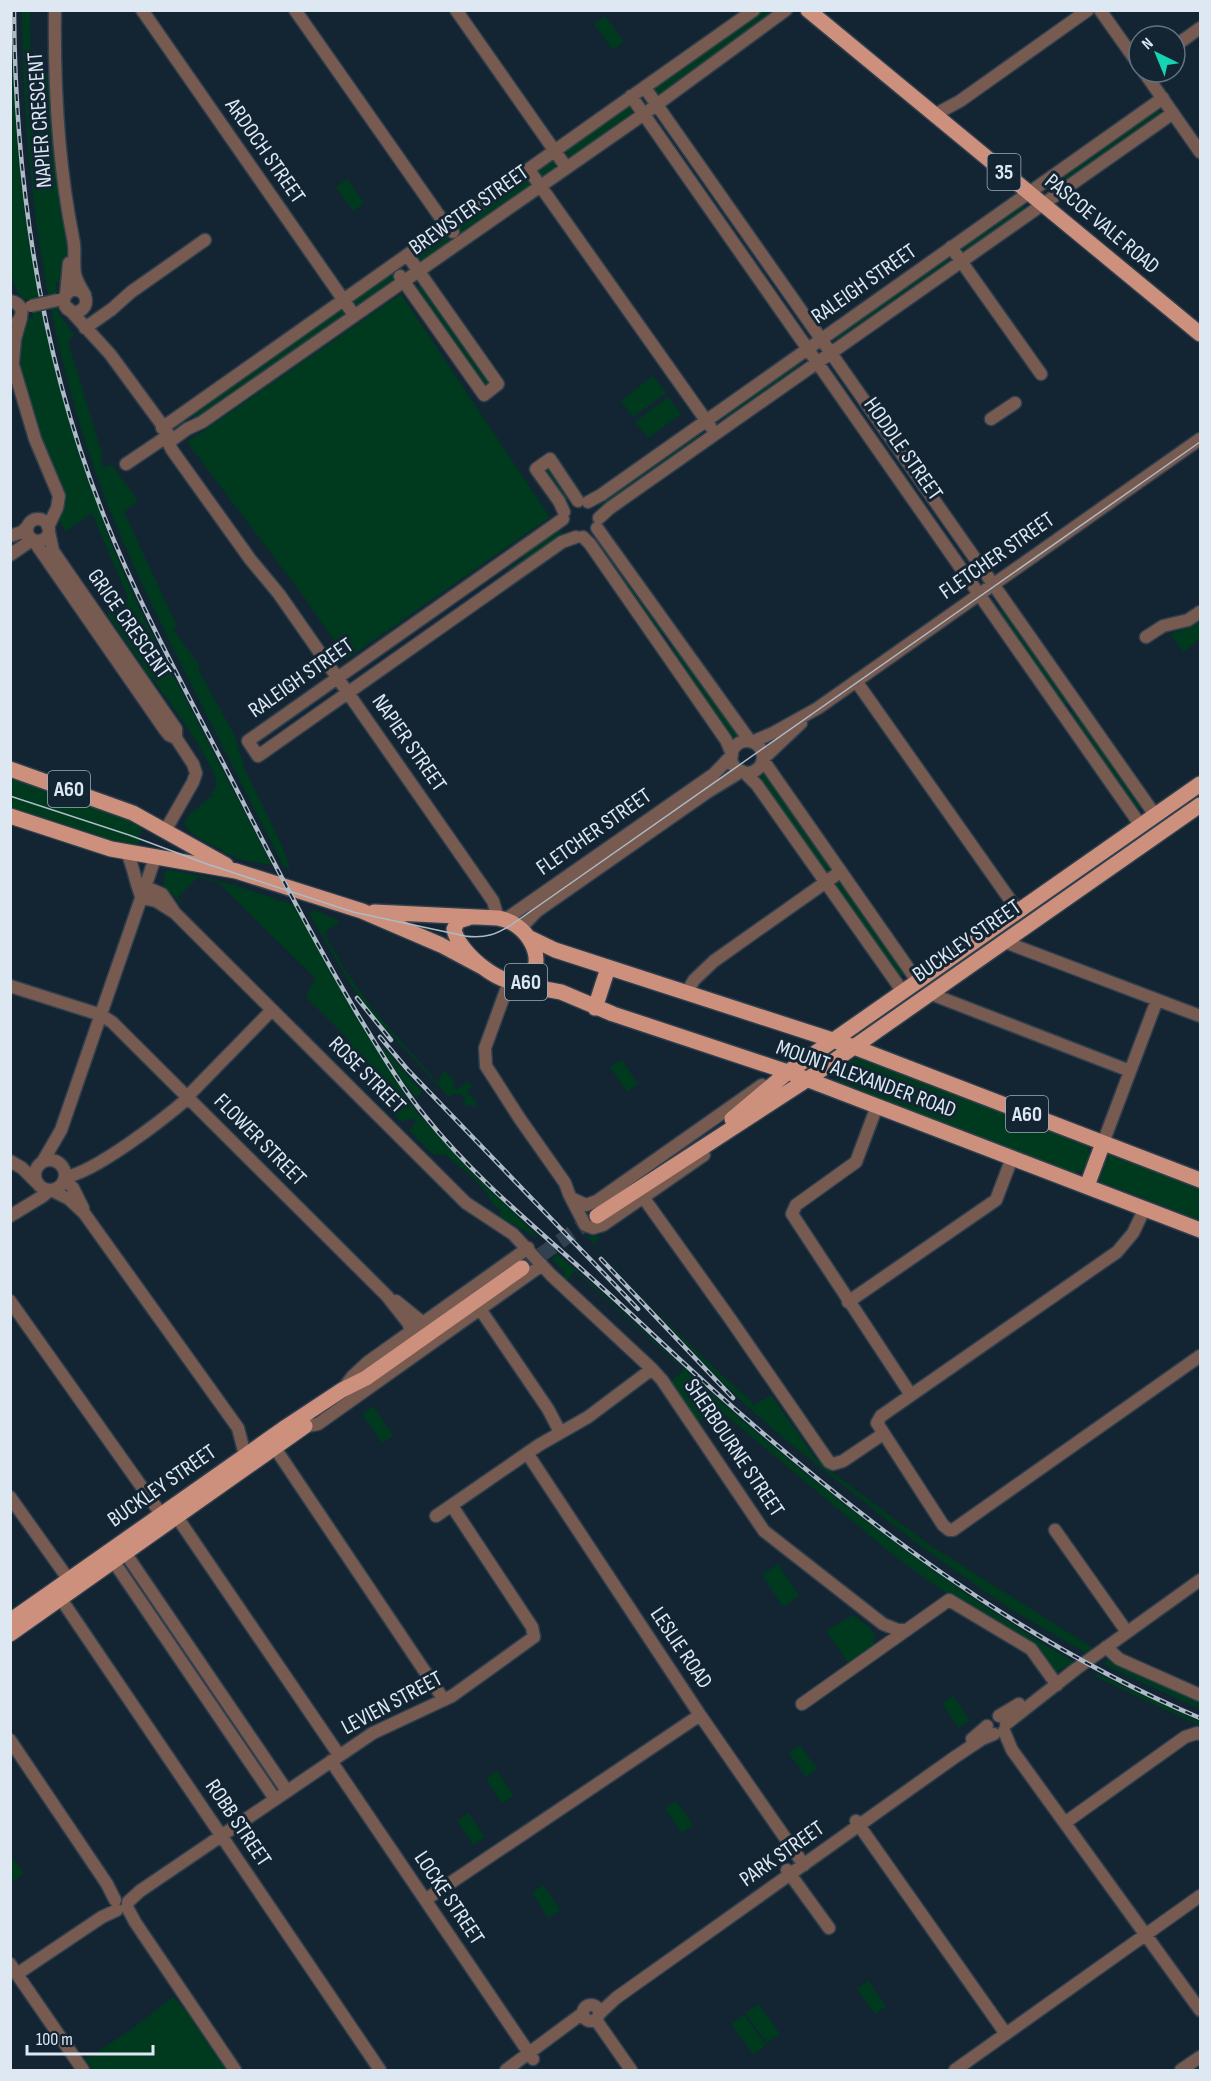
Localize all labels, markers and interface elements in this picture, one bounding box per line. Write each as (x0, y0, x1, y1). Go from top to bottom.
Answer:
north arrow (1127, 24, 1187, 84)
text: N (1138, 34, 1157, 54)
street label: NAPIER CRESCENT (22, 51, 58, 189)
street label: ARDOCH STREET (218, 92, 311, 209)
road number: 35 (988, 154, 1020, 190)
street label: BREWSTER STREET (404, 159, 534, 261)
street label: PASCOE VALE ROAD (1039, 168, 1165, 280)
street label: RALEIGH STREET (806, 238, 922, 330)
street label: HODDLE STREET (858, 392, 948, 506)
street label: FLETCHER STREET (934, 506, 1060, 606)
street label: GRICE CRESCENT (81, 564, 177, 684)
street label: RALEIGH STREET (243, 632, 359, 724)
street label: NAPIER STREET (366, 689, 452, 797)
road number: A60 (48, 771, 90, 807)
street label: FLETCHER STREET (531, 782, 657, 882)
street label: BUCKLEY STREET (907, 894, 1027, 988)
road number: A60 (505, 964, 547, 1000)
street label: ROSE STREET (323, 1031, 411, 1119)
street label: MOUNT ALEXANDER ROAD (772, 1034, 960, 1124)
street label: FLOWER STREET (208, 1088, 312, 1192)
road number: A60 (1006, 1096, 1048, 1132)
street label: SHERBOURNE STREET (678, 1374, 790, 1522)
street label: BUCKLEY STREET (102, 1439, 222, 1533)
street label: LESLIE ROAD (644, 1602, 718, 1694)
street label: LEVIEN STREET (337, 1665, 447, 1741)
street label: ROBB STREET (199, 1774, 277, 1872)
street label: PARK STREET (734, 1815, 830, 1893)
street label: LOCKE STREET (408, 1846, 490, 1950)
scale bar (27, 2018, 153, 2056)
text: 100 m (36, 2029, 73, 2050)

